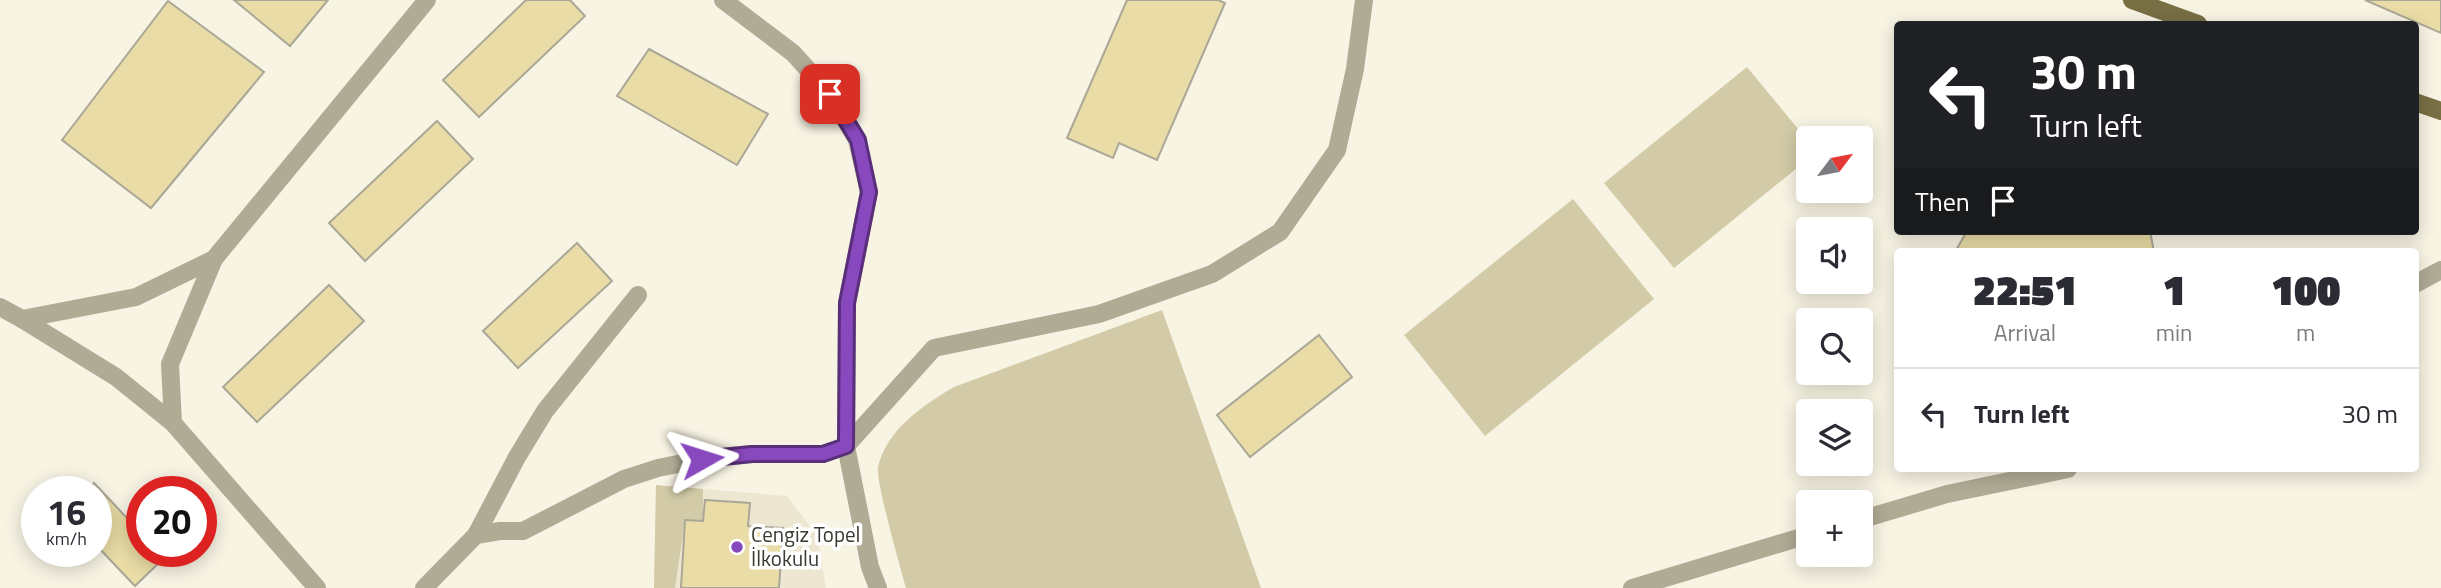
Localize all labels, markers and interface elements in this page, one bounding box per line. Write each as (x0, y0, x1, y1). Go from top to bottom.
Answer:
text: 30 m (2030, 33, 2137, 108)
icon: left (1915, 49, 2006, 140)
pin (800, 64, 860, 124)
icon: arrive (811, 75, 849, 113)
text: Turn left (2030, 101, 2142, 149)
north arrow (1796, 126, 1872, 203)
map controls (1796, 126, 1873, 567)
text: Then (1915, 182, 1970, 221)
icon: arrive (1984, 182, 2022, 220)
button: sound (1796, 217, 1873, 294)
text: 22:51 (1973, 257, 2077, 321)
text: 1 (2163, 257, 2186, 321)
text: 100 (2271, 257, 2340, 321)
button: search (1796, 308, 1873, 385)
text: Arrival (1994, 315, 2056, 350)
text: min (2156, 315, 2192, 350)
text: m (2296, 315, 2315, 350)
text: Turn left (1974, 394, 2069, 433)
text: 30 m (2341, 394, 2398, 433)
icon: left (1915, 395, 1953, 433)
button: layers (1796, 399, 1873, 476)
position arrow (665, 422, 739, 496)
speed limit sign: 20 (126, 476, 217, 567)
text: 16 (47, 485, 86, 539)
button: + (1796, 490, 1873, 567)
place label: Cengiz Topel İlkokulu (751, 518, 860, 574)
text: km/h (46, 525, 87, 552)
marker: Cengiz Topel İlkokulu (729, 539, 745, 555)

